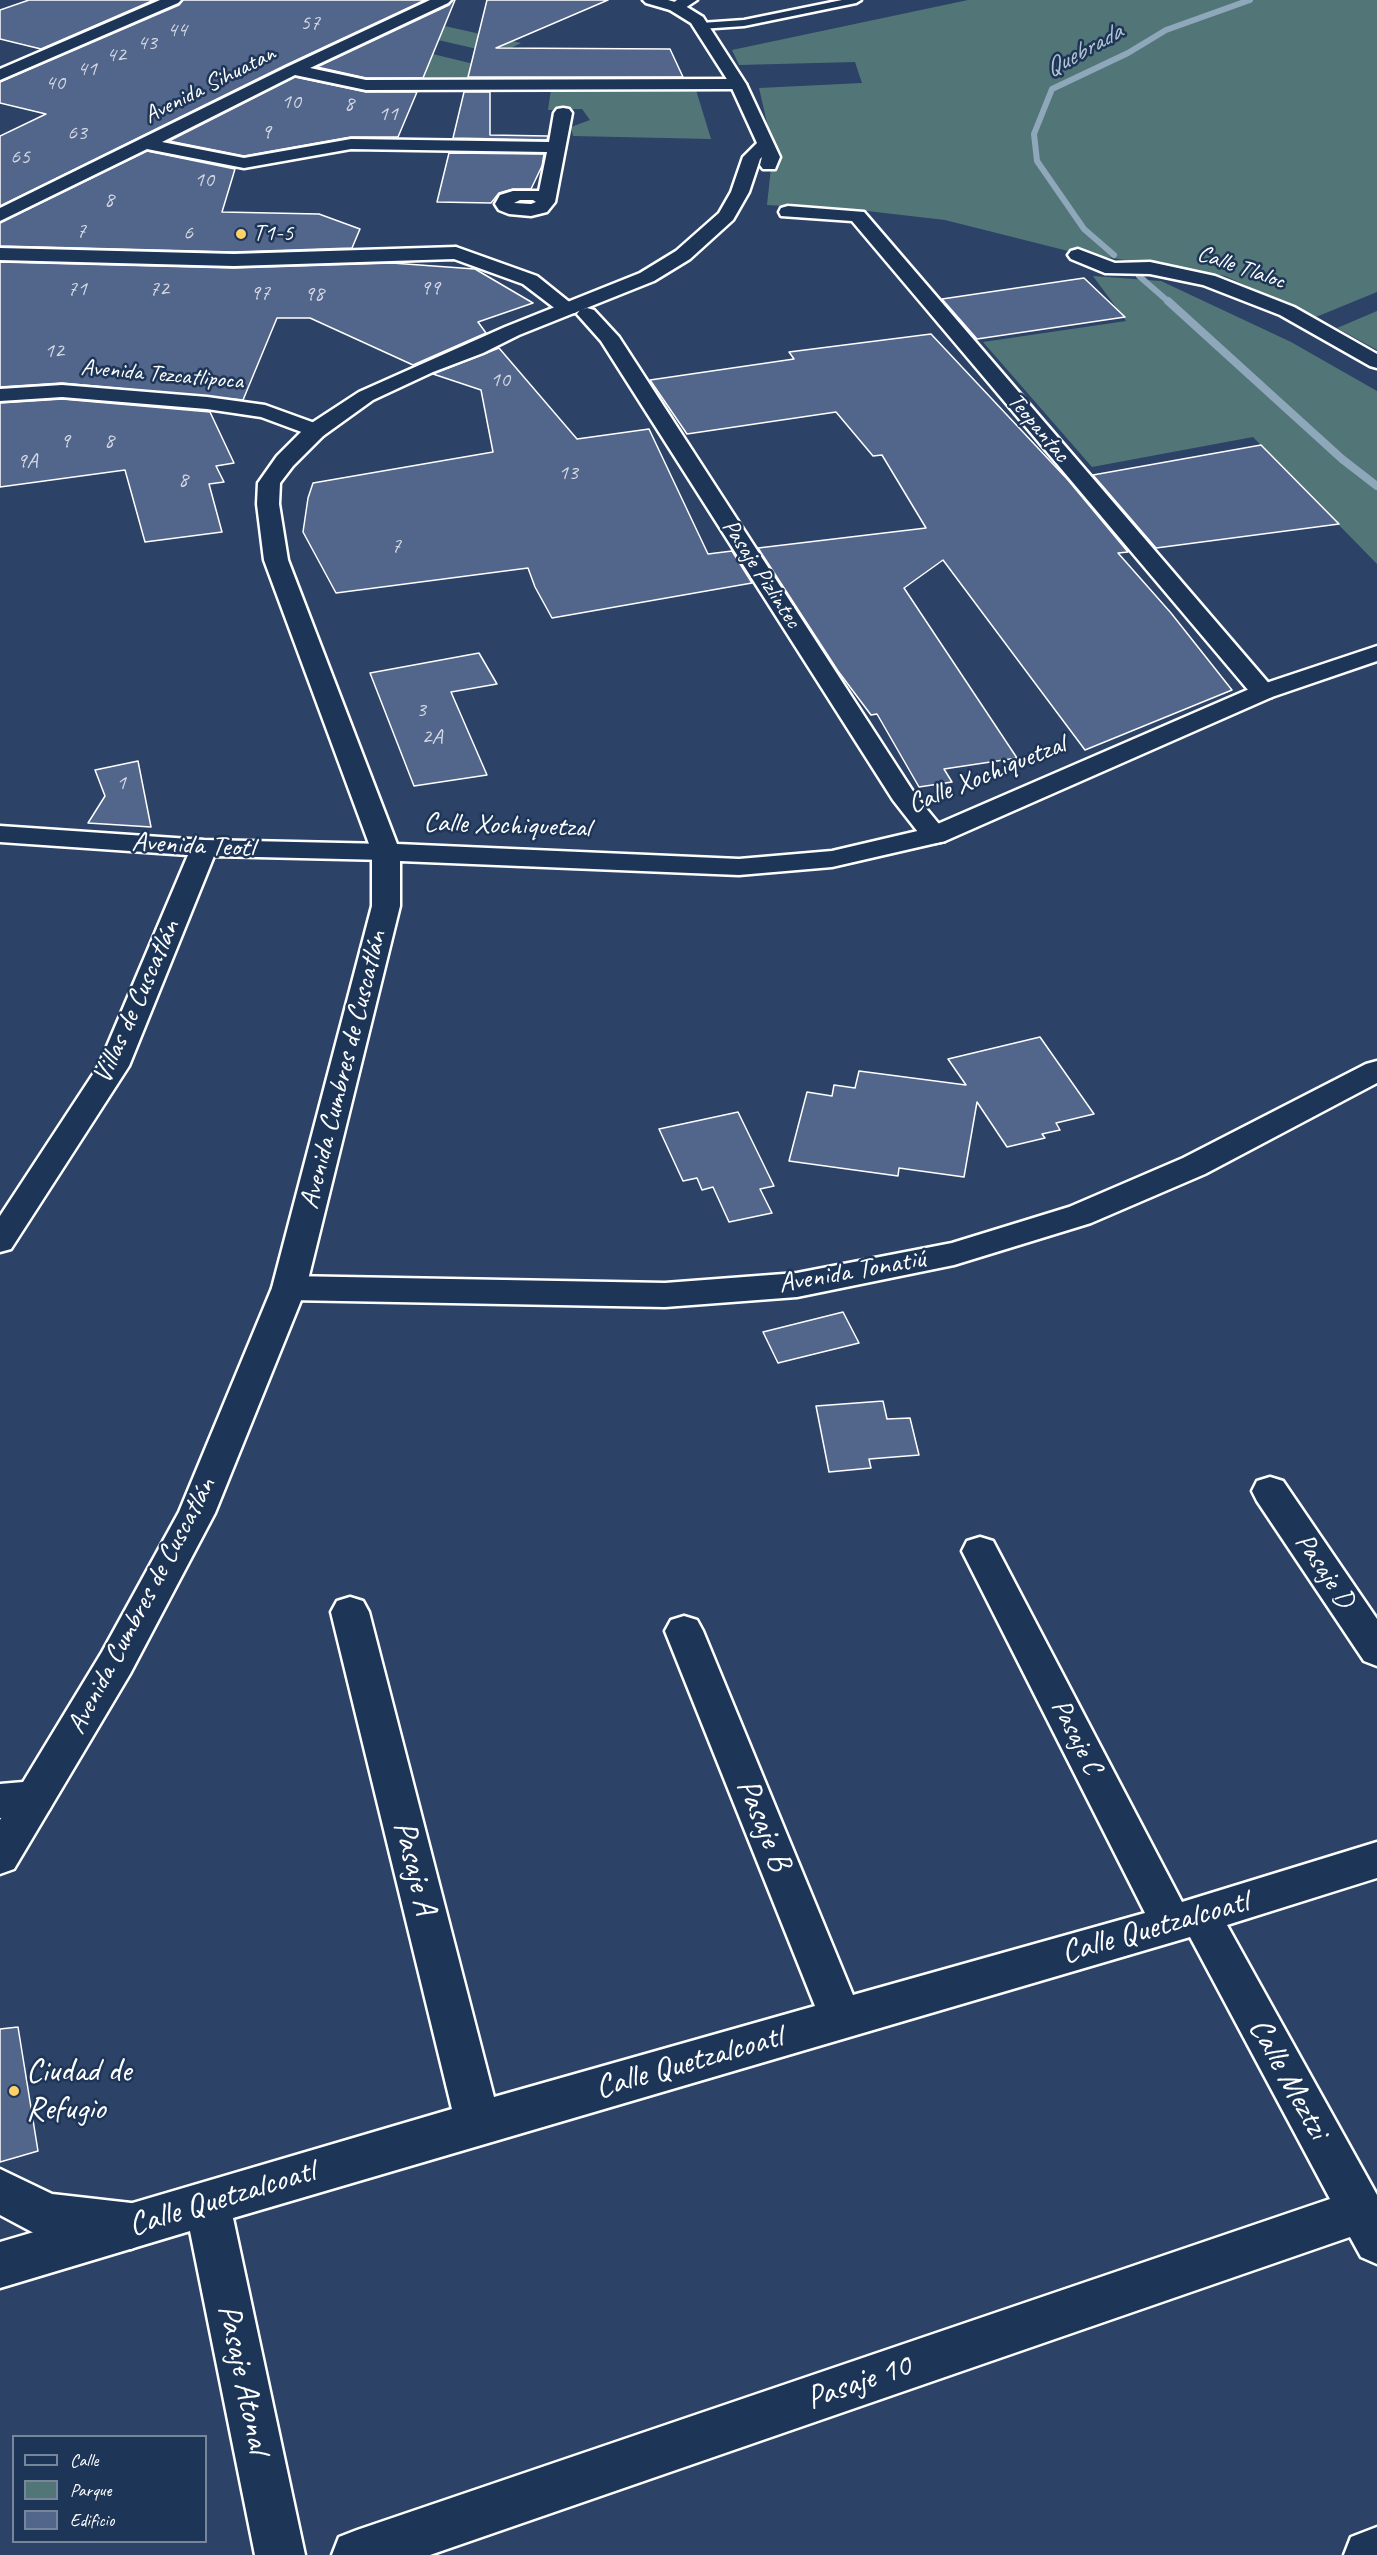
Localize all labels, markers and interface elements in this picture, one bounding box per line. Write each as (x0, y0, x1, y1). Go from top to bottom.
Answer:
house number: 57 (300, 10, 320, 36)
house number: 44 (167, 17, 187, 43)
water label: Quebrada (1040, 17, 1128, 85)
house number: 43 (137, 30, 157, 56)
street label: Avenida Sihuatan (139, 40, 281, 130)
house number: 42 (106, 42, 126, 68)
house number: 41 (77, 56, 97, 82)
house number: 40 (45, 70, 65, 96)
house number: 10 (281, 89, 301, 115)
house number: 8 (344, 91, 354, 117)
house number: 11 (378, 101, 398, 127)
house number: 9 (261, 119, 271, 145)
house number: 63 (67, 120, 87, 146)
house number: 65 (10, 144, 30, 170)
house number: 10 (194, 167, 214, 193)
house number: 8 (104, 187, 114, 213)
house number: 7 (76, 218, 86, 244)
house number: 6 (183, 220, 193, 246)
place label: T1-5 (253, 220, 293, 248)
marker: T1-5 (234, 227, 248, 241)
street label: Calle Tlaloc (1193, 240, 1289, 296)
house number: 99 (420, 275, 440, 301)
house number: 71 (67, 276, 87, 302)
house number: 72 (149, 276, 169, 302)
house number: 97 (250, 280, 270, 306)
house number: 98 (304, 281, 324, 307)
house number: 12 (44, 338, 64, 364)
street label: Avenida Tezcatlipoca (80, 354, 244, 396)
house number: 10 (490, 367, 510, 393)
street label: Teopantac (1001, 387, 1075, 469)
house number: 9 (60, 428, 70, 454)
house number: 8 (104, 428, 114, 454)
house number: 9A (17, 448, 37, 474)
house number: 13 (558, 460, 578, 486)
house number: 8 (178, 467, 188, 493)
street label: Pasaje Pizlintec (715, 514, 807, 634)
house number: 7 (391, 533, 401, 559)
house number: 3 (416, 697, 426, 723)
house number: 2A (422, 724, 442, 750)
street label: Calle Xochiquetzal (903, 728, 1071, 822)
house number: 1 (116, 770, 126, 796)
street label: Calle Xochiquetzal (423, 806, 591, 846)
street label: Avenida Teotl (131, 826, 255, 866)
street label: Villas de Cuscatlán (86, 915, 188, 1089)
street label: Avenida Cumbres de Cuscatlán (293, 927, 395, 1213)
street label: Avenida Tonatiú (776, 1243, 928, 1301)
street label: Avenida Cumbres de Cuscatlán (60, 1472, 224, 1740)
street label: Pasaje D (1287, 1527, 1361, 1615)
street label: Pasaje C (1043, 1694, 1109, 1780)
street label: Pasaje B (727, 1773, 799, 1877)
street label: Pasaje A (383, 1817, 445, 1919)
street label: Calle Quetzalcoatl (1057, 1882, 1253, 1974)
street label: Calle Meztzi (1239, 2012, 1337, 2146)
street label: Calle Quetzalcoatl (591, 2017, 787, 2109)
place label: Ciudad de Refugio (26, 2052, 131, 2130)
marker: Ciudad de Refugio (7, 2084, 21, 2098)
street label: Calle Quetzalcoatl (124, 2152, 320, 2246)
street label: Pasaje Atonal (208, 2301, 278, 2457)
street label: Pasaje 10 (801, 2347, 917, 2419)
legend (12, 2435, 207, 2543)
text: Calle (70, 2449, 98, 2471)
text: Parque (70, 2479, 111, 2501)
text: Edificio (70, 2509, 114, 2531)

